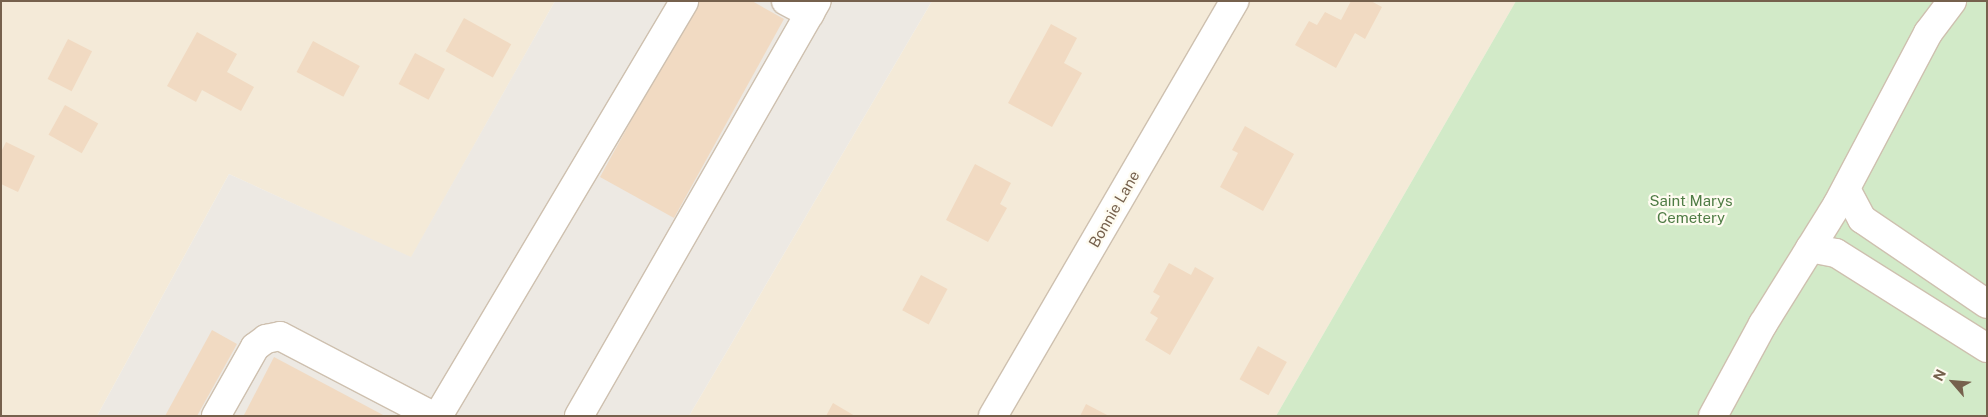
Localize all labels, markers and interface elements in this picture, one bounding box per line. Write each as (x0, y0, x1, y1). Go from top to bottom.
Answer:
street label: Bonnie Lane (1085, 167, 1143, 251)
park label: Saint Marys Cemetery (1650, 191, 1732, 226)
north arrow (1928, 357, 1978, 407)
text: N (1930, 367, 1949, 384)

